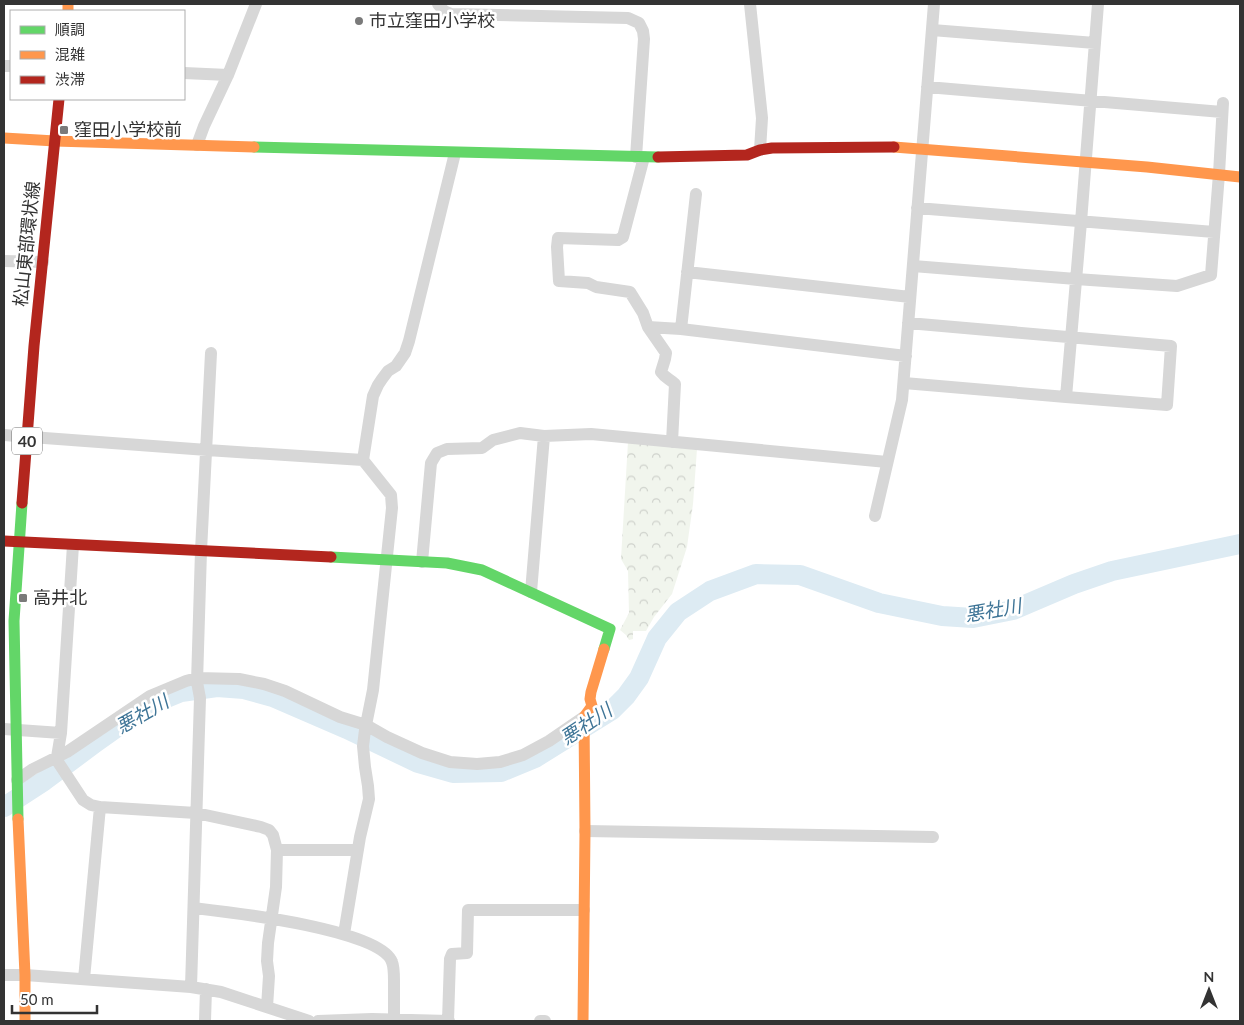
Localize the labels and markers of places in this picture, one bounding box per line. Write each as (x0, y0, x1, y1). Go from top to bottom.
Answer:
place label: 市立窪田小学校 (369, 9, 495, 31)
marker: 市立窪田小学校 (353, 15, 365, 27)
place label: 窪田小学校前 (74, 118, 182, 140)
marker: 窪田小学校前 (58, 124, 70, 136)
place label: 高井北 (33, 586, 87, 608)
marker: 高井北 (17, 592, 29, 604)

